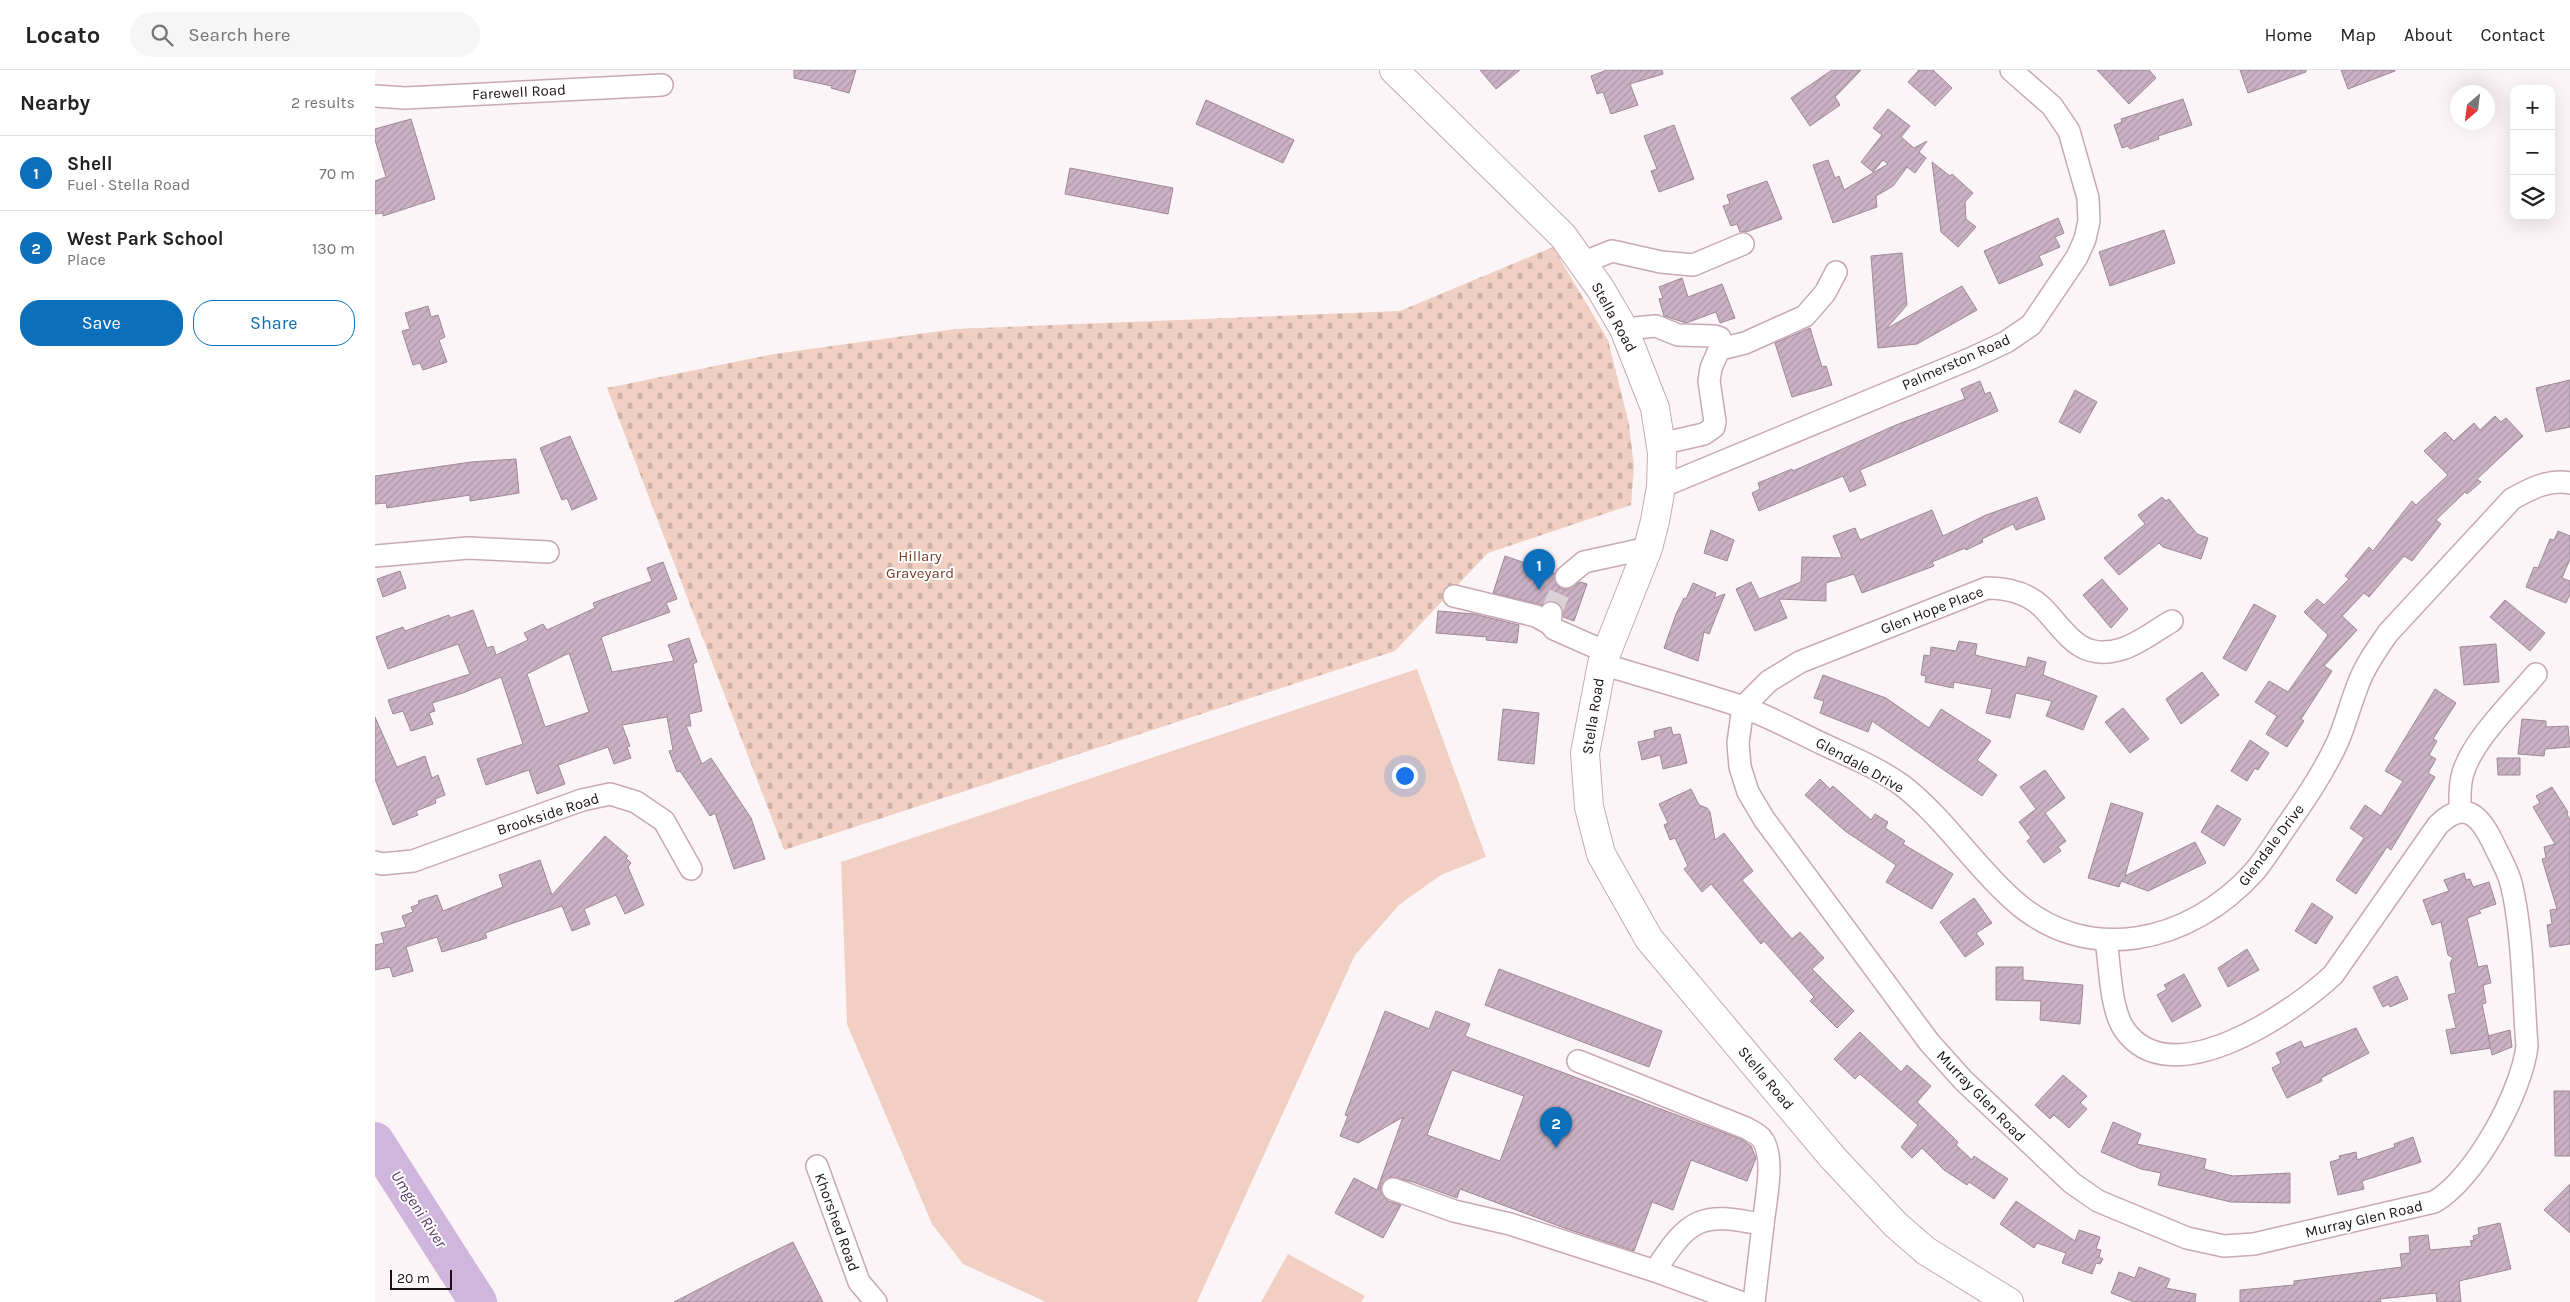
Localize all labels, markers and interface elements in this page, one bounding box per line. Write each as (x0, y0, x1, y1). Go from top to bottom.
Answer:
search box (130, 12, 480, 57)
text: Locato (25, 21, 100, 49)
icon: search (148, 21, 176, 49)
text: Search here (188, 24, 290, 46)
text: Home (2264, 24, 2312, 46)
text: Map (2340, 24, 2376, 46)
text: About (2404, 24, 2453, 46)
text: Contact (2481, 24, 2545, 46)
street label: Farewell Road (472, 81, 566, 103)
north arrow (2450, 85, 2495, 130)
map controls (2510, 85, 2555, 220)
button: + (2510, 85, 2555, 130)
text: Nearby (20, 91, 90, 115)
text: 2 results (291, 93, 355, 112)
button: − (2510, 130, 2555, 175)
text: Shell (67, 153, 113, 175)
text: 1 (33, 164, 39, 183)
text: 70 m (319, 164, 355, 183)
text: Fuel · Stella Road (67, 175, 190, 194)
button: layers (2510, 175, 2555, 220)
text: West Park School (67, 228, 224, 250)
text: 2 (31, 239, 41, 258)
text: 130 m (312, 239, 355, 258)
text: Place (67, 250, 106, 269)
street label: Stella Road (1587, 279, 1641, 355)
button: Save (20, 300, 183, 346)
button: Share (193, 300, 355, 346)
street label: Palmerston Road (1899, 330, 2013, 394)
park label: Hillary Graveyard (886, 547, 954, 582)
pin: 1 (1523, 549, 1555, 590)
street label: Glen Hope Place (1878, 582, 1986, 638)
street label: Stella Road (1578, 676, 1608, 756)
street label: Glendale Drive (1813, 733, 1907, 797)
your location (1392, 763, 1418, 789)
street label: Brookside Road (495, 789, 601, 839)
street label: Glendale Drive (2234, 800, 2308, 890)
street label: Stella Road (1734, 1043, 1798, 1113)
street label: Murray Glen Road (1933, 1047, 2029, 1145)
pin: 2 (1540, 1107, 1572, 1148)
water label: Umgeni River (387, 1167, 451, 1252)
street label: Khorshed Road (811, 1170, 863, 1274)
street label: Murray Glen Road (2303, 1197, 2425, 1241)
scale bar (390, 1267, 453, 1290)
text: 20 m (397, 1270, 430, 1287)

